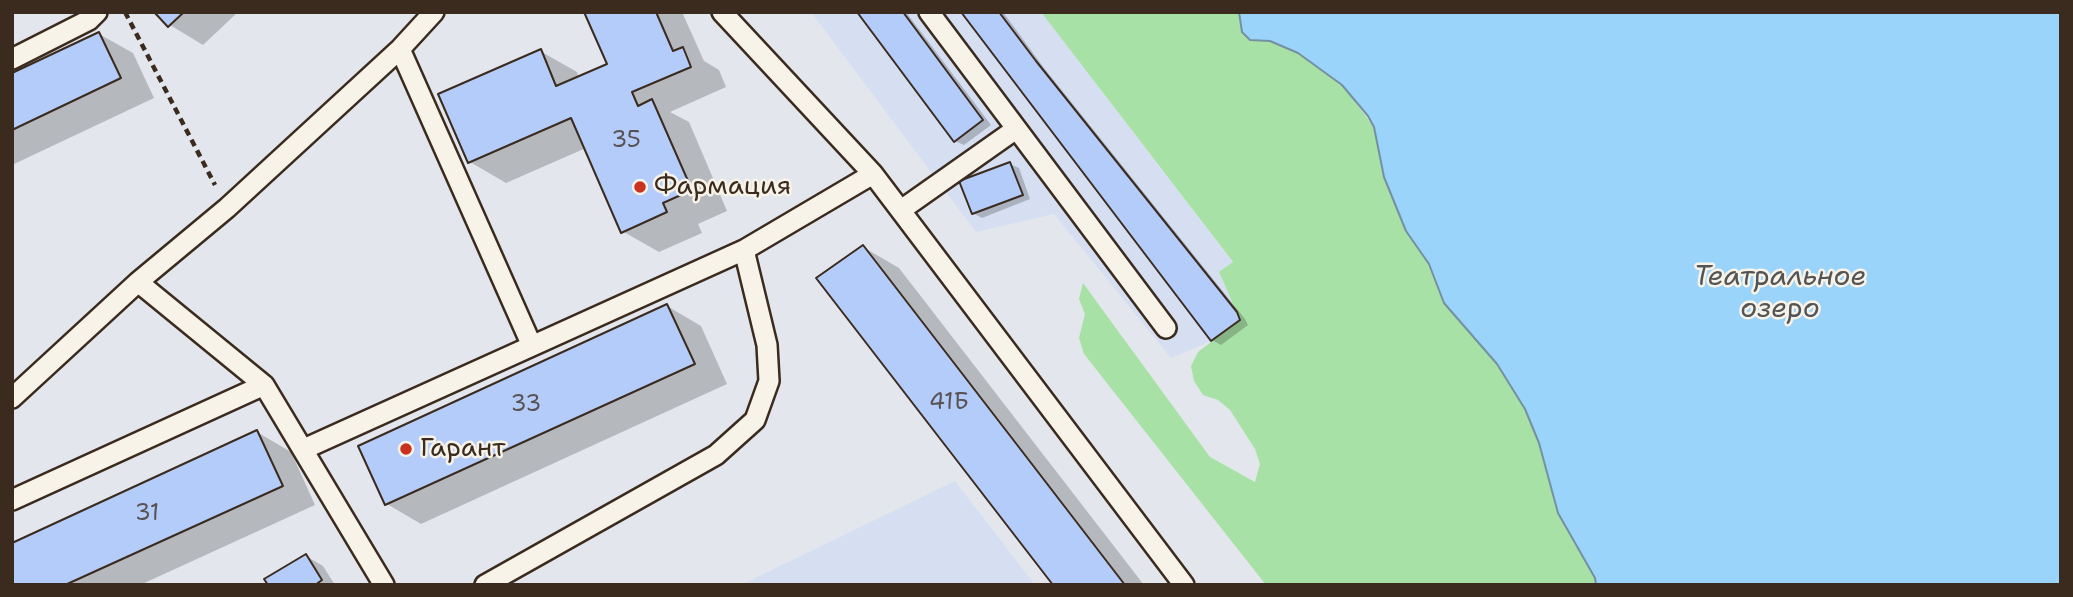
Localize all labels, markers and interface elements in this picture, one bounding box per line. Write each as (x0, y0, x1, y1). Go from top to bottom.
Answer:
house number: 35 (611, 127, 641, 155)
place label: Фармация (654, 171, 791, 203)
marker: Фармация (632, 179, 648, 195)
water label: Театральное озеро (1694, 261, 1866, 327)
house number: 41Б (929, 389, 969, 417)
house number: 33 (511, 391, 541, 419)
place label: Гарант (420, 433, 505, 465)
marker: Гарант (398, 441, 414, 457)
house number: 31 (135, 500, 159, 528)

